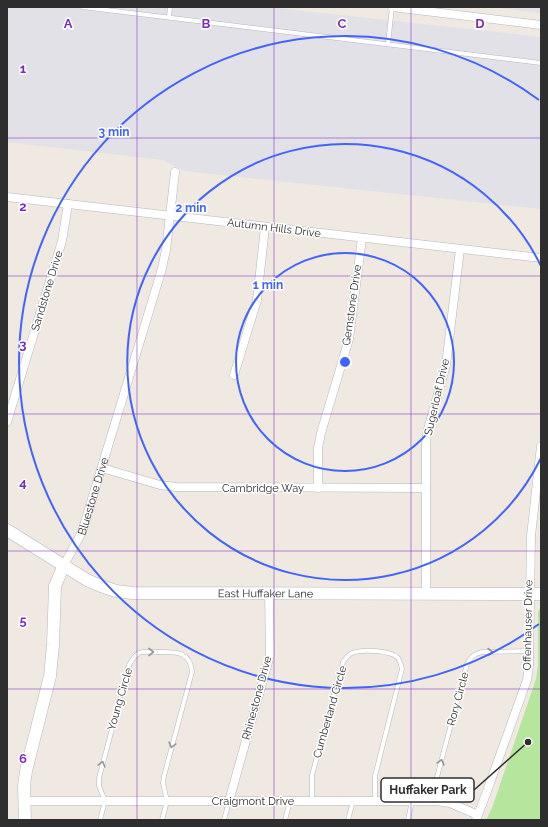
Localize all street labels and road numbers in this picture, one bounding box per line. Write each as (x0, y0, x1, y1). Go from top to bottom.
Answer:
street label: Autumn Hills Drive (226, 216, 322, 240)
street label: Sandstone Drive (29, 249, 66, 333)
street label: Gemstone Drive (340, 263, 364, 346)
street label: Sugerloaf Drive (422, 357, 452, 437)
street label: Bluestone Drive (75, 455, 111, 537)
street label: Cambridge Way (222, 482, 304, 495)
street label: Offenhauser Drive (521, 579, 535, 670)
street label: East Huffaker Lane (218, 587, 314, 600)
street label: Rhinestone Drive (240, 654, 275, 741)
street label: Cumberland Circle (311, 664, 350, 760)
street label: Young Circle (105, 666, 135, 732)
street label: Rory Circle (445, 670, 472, 727)
street label: Craigmont Drive (212, 795, 295, 808)

